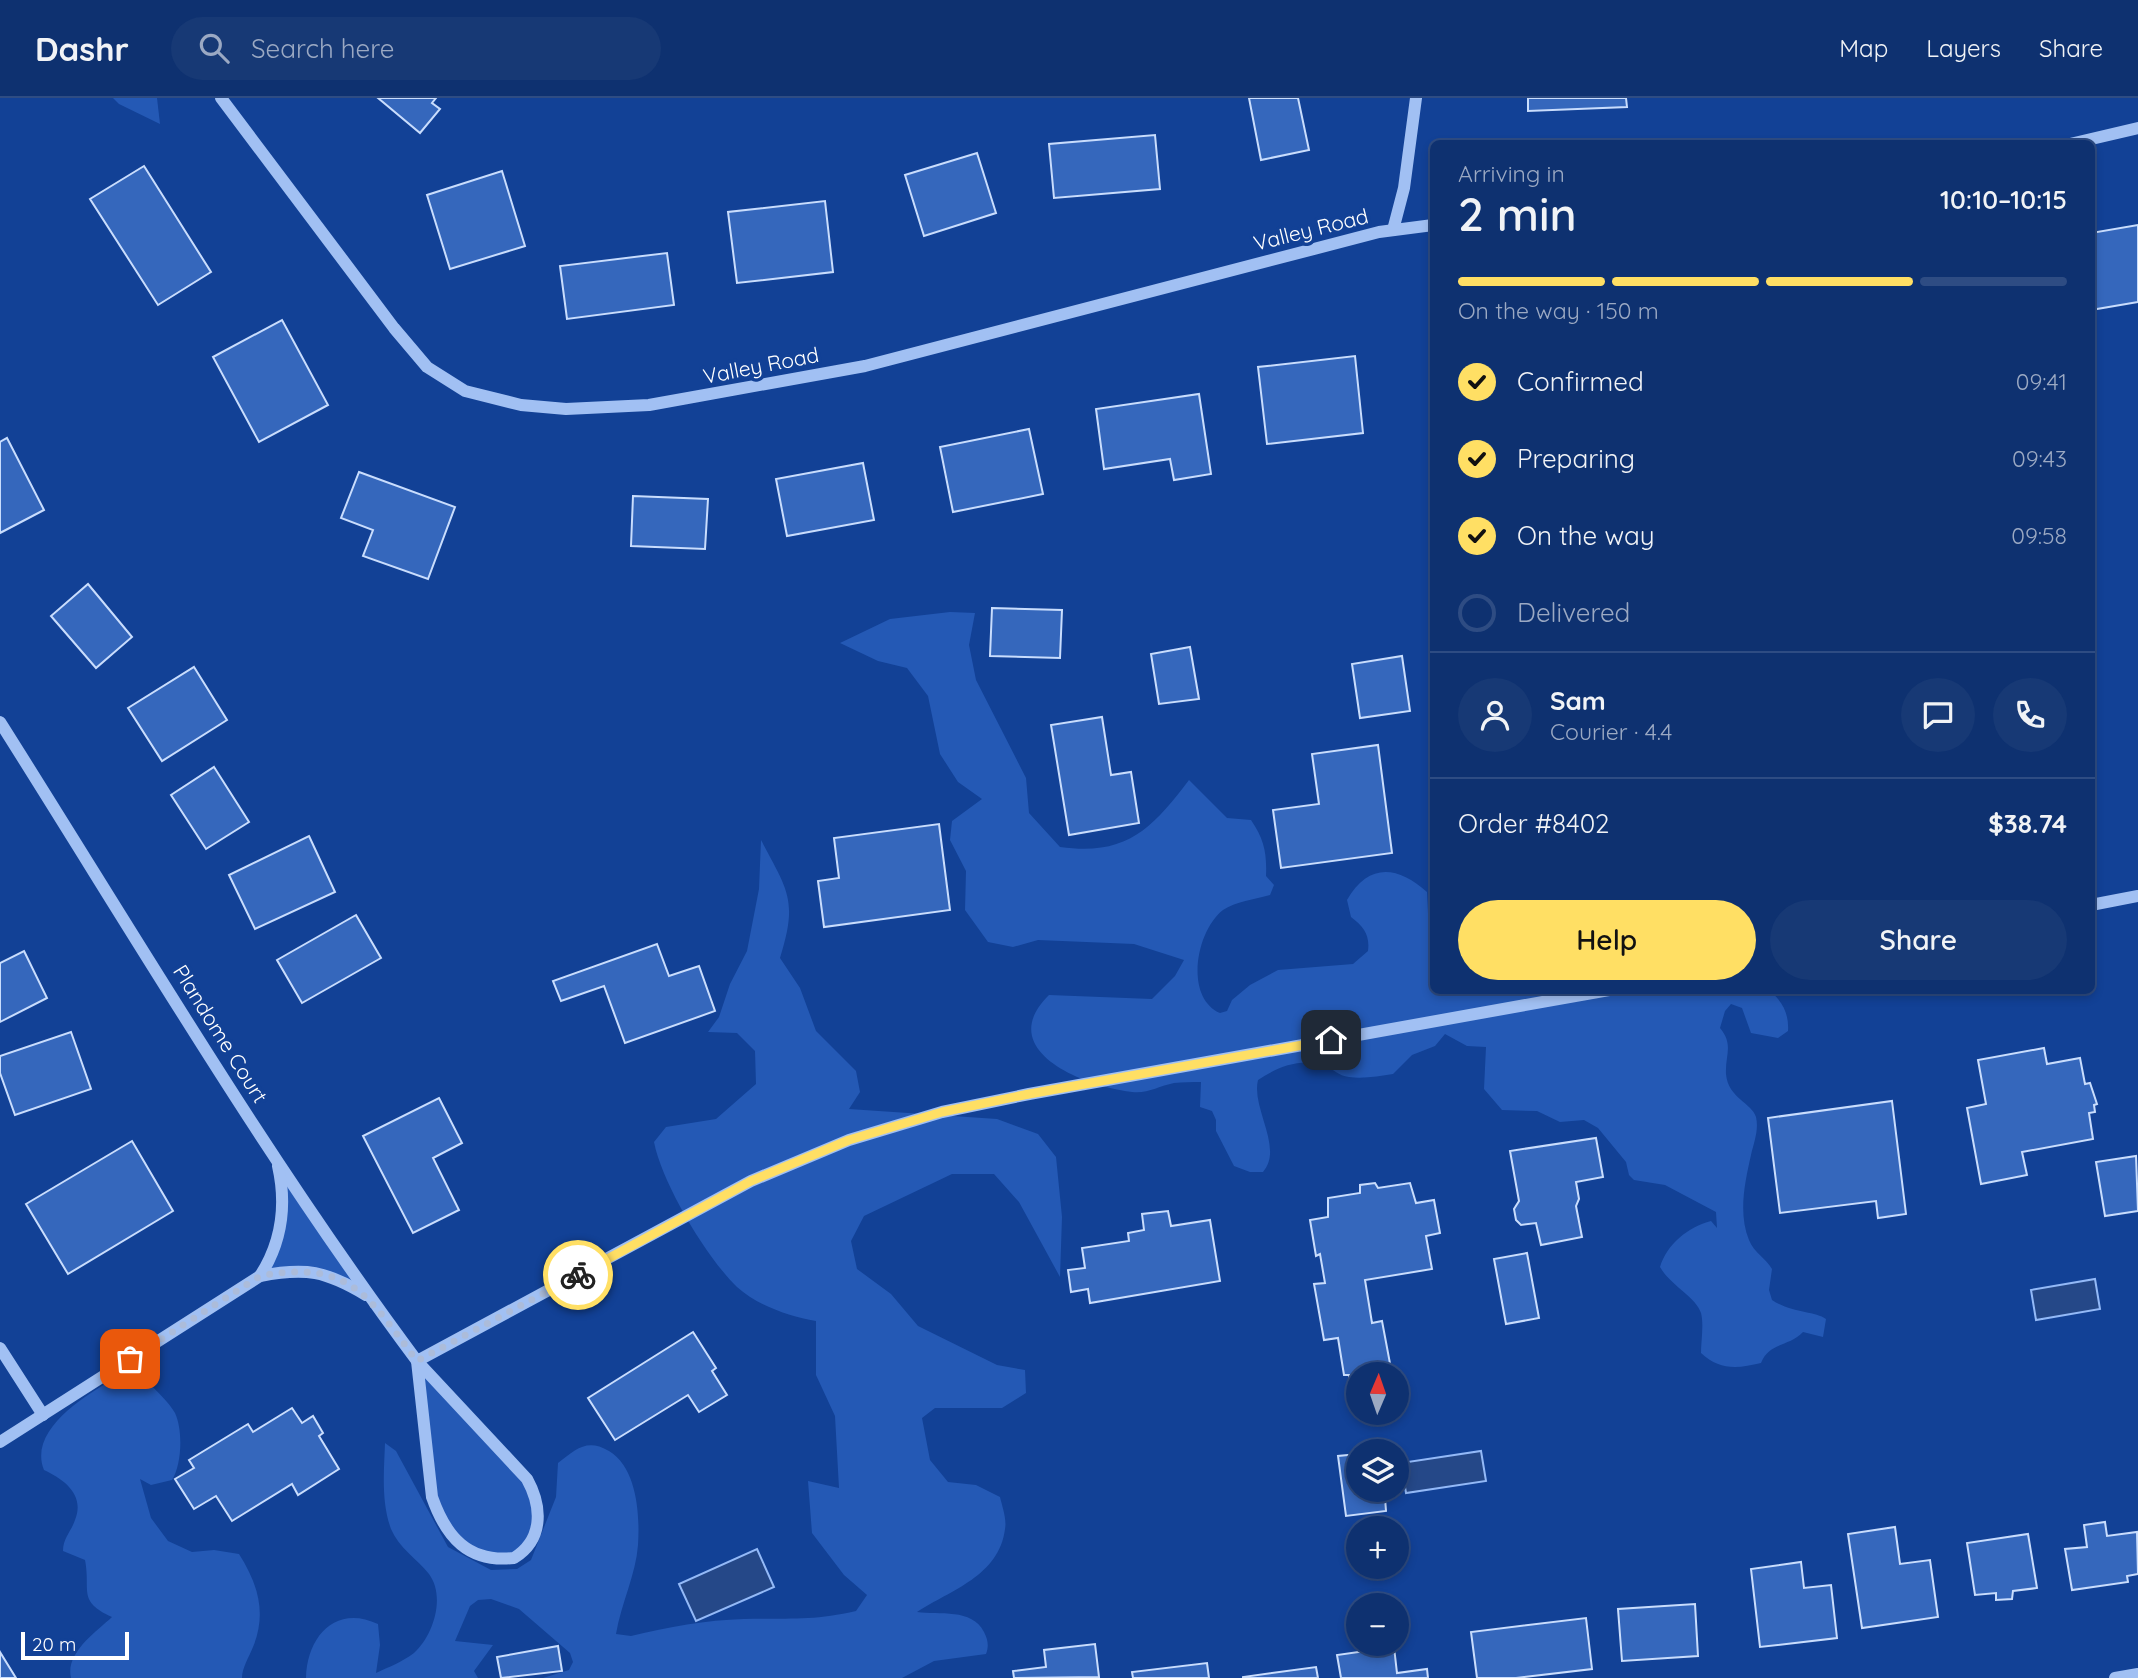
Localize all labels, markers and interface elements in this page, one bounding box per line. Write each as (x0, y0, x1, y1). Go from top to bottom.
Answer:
search box (171, 17, 661, 80)
text: Dashr (35, 28, 129, 69)
icon: search (195, 29, 233, 67)
text: Search here (251, 32, 394, 65)
text: Map (1839, 33, 1888, 63)
text: Layers (1926, 33, 2001, 63)
text: Share (2039, 33, 2103, 63)
text: Arriving in (1458, 159, 1565, 188)
text: 10:10–10:15 (1940, 183, 2067, 216)
text: 2 min (1458, 185, 1577, 243)
street label: Valley Road (1251, 202, 1371, 256)
text: On the way · 150 m (1458, 296, 1659, 325)
street label: Valley Road (701, 341, 821, 389)
icon: check (1458, 363, 1496, 401)
text: Confirmed (1517, 365, 1644, 398)
text: 09:41 (2016, 367, 2067, 396)
icon: check (1458, 440, 1496, 478)
text: Preparing (1517, 442, 1635, 475)
text: 09:43 (2012, 444, 2067, 473)
icon: check (1458, 517, 1496, 555)
text: On the way (1517, 519, 1655, 552)
text: 09:58 (2011, 521, 2067, 550)
text: Delivered (1517, 596, 1630, 629)
button: person (1458, 678, 1532, 752)
button: chat (1901, 678, 1975, 752)
button: phone (1993, 678, 2067, 752)
text: Sam (1550, 684, 1606, 717)
text: Courier · 4.4 (1550, 717, 1672, 746)
text: Order #8402 (1458, 807, 1610, 840)
text: $38.74 (1988, 807, 2067, 840)
button: Help (1458, 900, 1756, 980)
button: Share (1770, 900, 2067, 980)
street label: Plandome Court (168, 960, 274, 1107)
pin (1301, 1010, 1361, 1070)
icon: home (1312, 1021, 1350, 1059)
courier (543, 1240, 613, 1310)
icon: bike (559, 1256, 597, 1294)
pin (100, 1329, 160, 1389)
icon: bag (111, 1340, 149, 1378)
north arrow (1346, 1362, 1409, 1424)
map controls (1346, 1362, 1409, 1656)
button: layers (1346, 1439, 1409, 1502)
button: + (1346, 1516, 1409, 1579)
button: − (1346, 1593, 1409, 1656)
scale bar (21, 1629, 130, 1661)
text: 20 m (32, 1632, 76, 1656)

